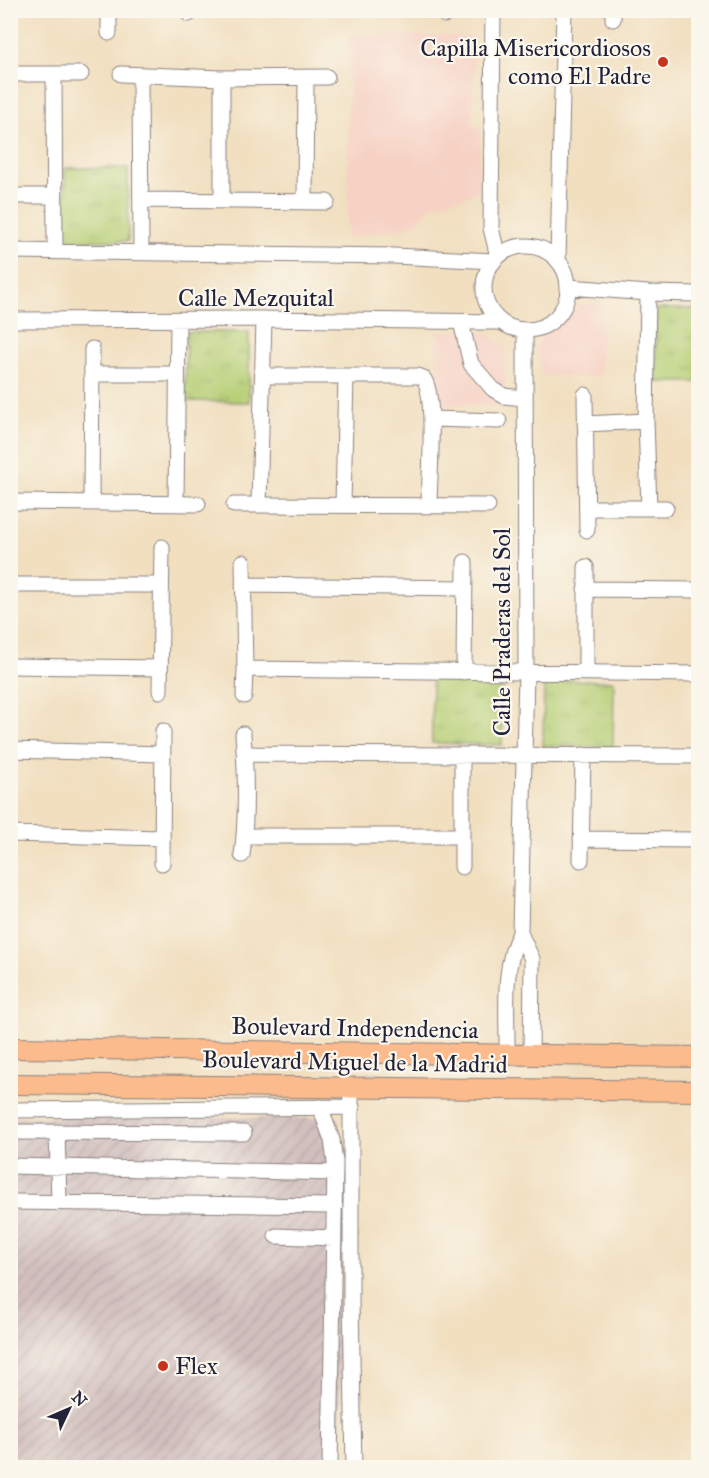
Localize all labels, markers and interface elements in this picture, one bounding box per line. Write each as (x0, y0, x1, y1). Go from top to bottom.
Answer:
place label: Capilla Misericordiosos como El Padre (420, 33, 651, 91)
marker: Capilla Misericordiosos como El Padre (656, 55, 670, 69)
street label: Calle Mezquital (178, 283, 335, 313)
street label: Calle Praderas del Sol (487, 527, 517, 736)
street label: Boulevard Independencia (231, 1011, 480, 1045)
street label: Boulevard Miguel de la Madrid (202, 1044, 508, 1080)
place label: Flex (175, 1351, 218, 1381)
marker: Flex (156, 1359, 170, 1373)
north arrow (39, 1379, 99, 1439)
text: N (68, 1387, 91, 1411)

